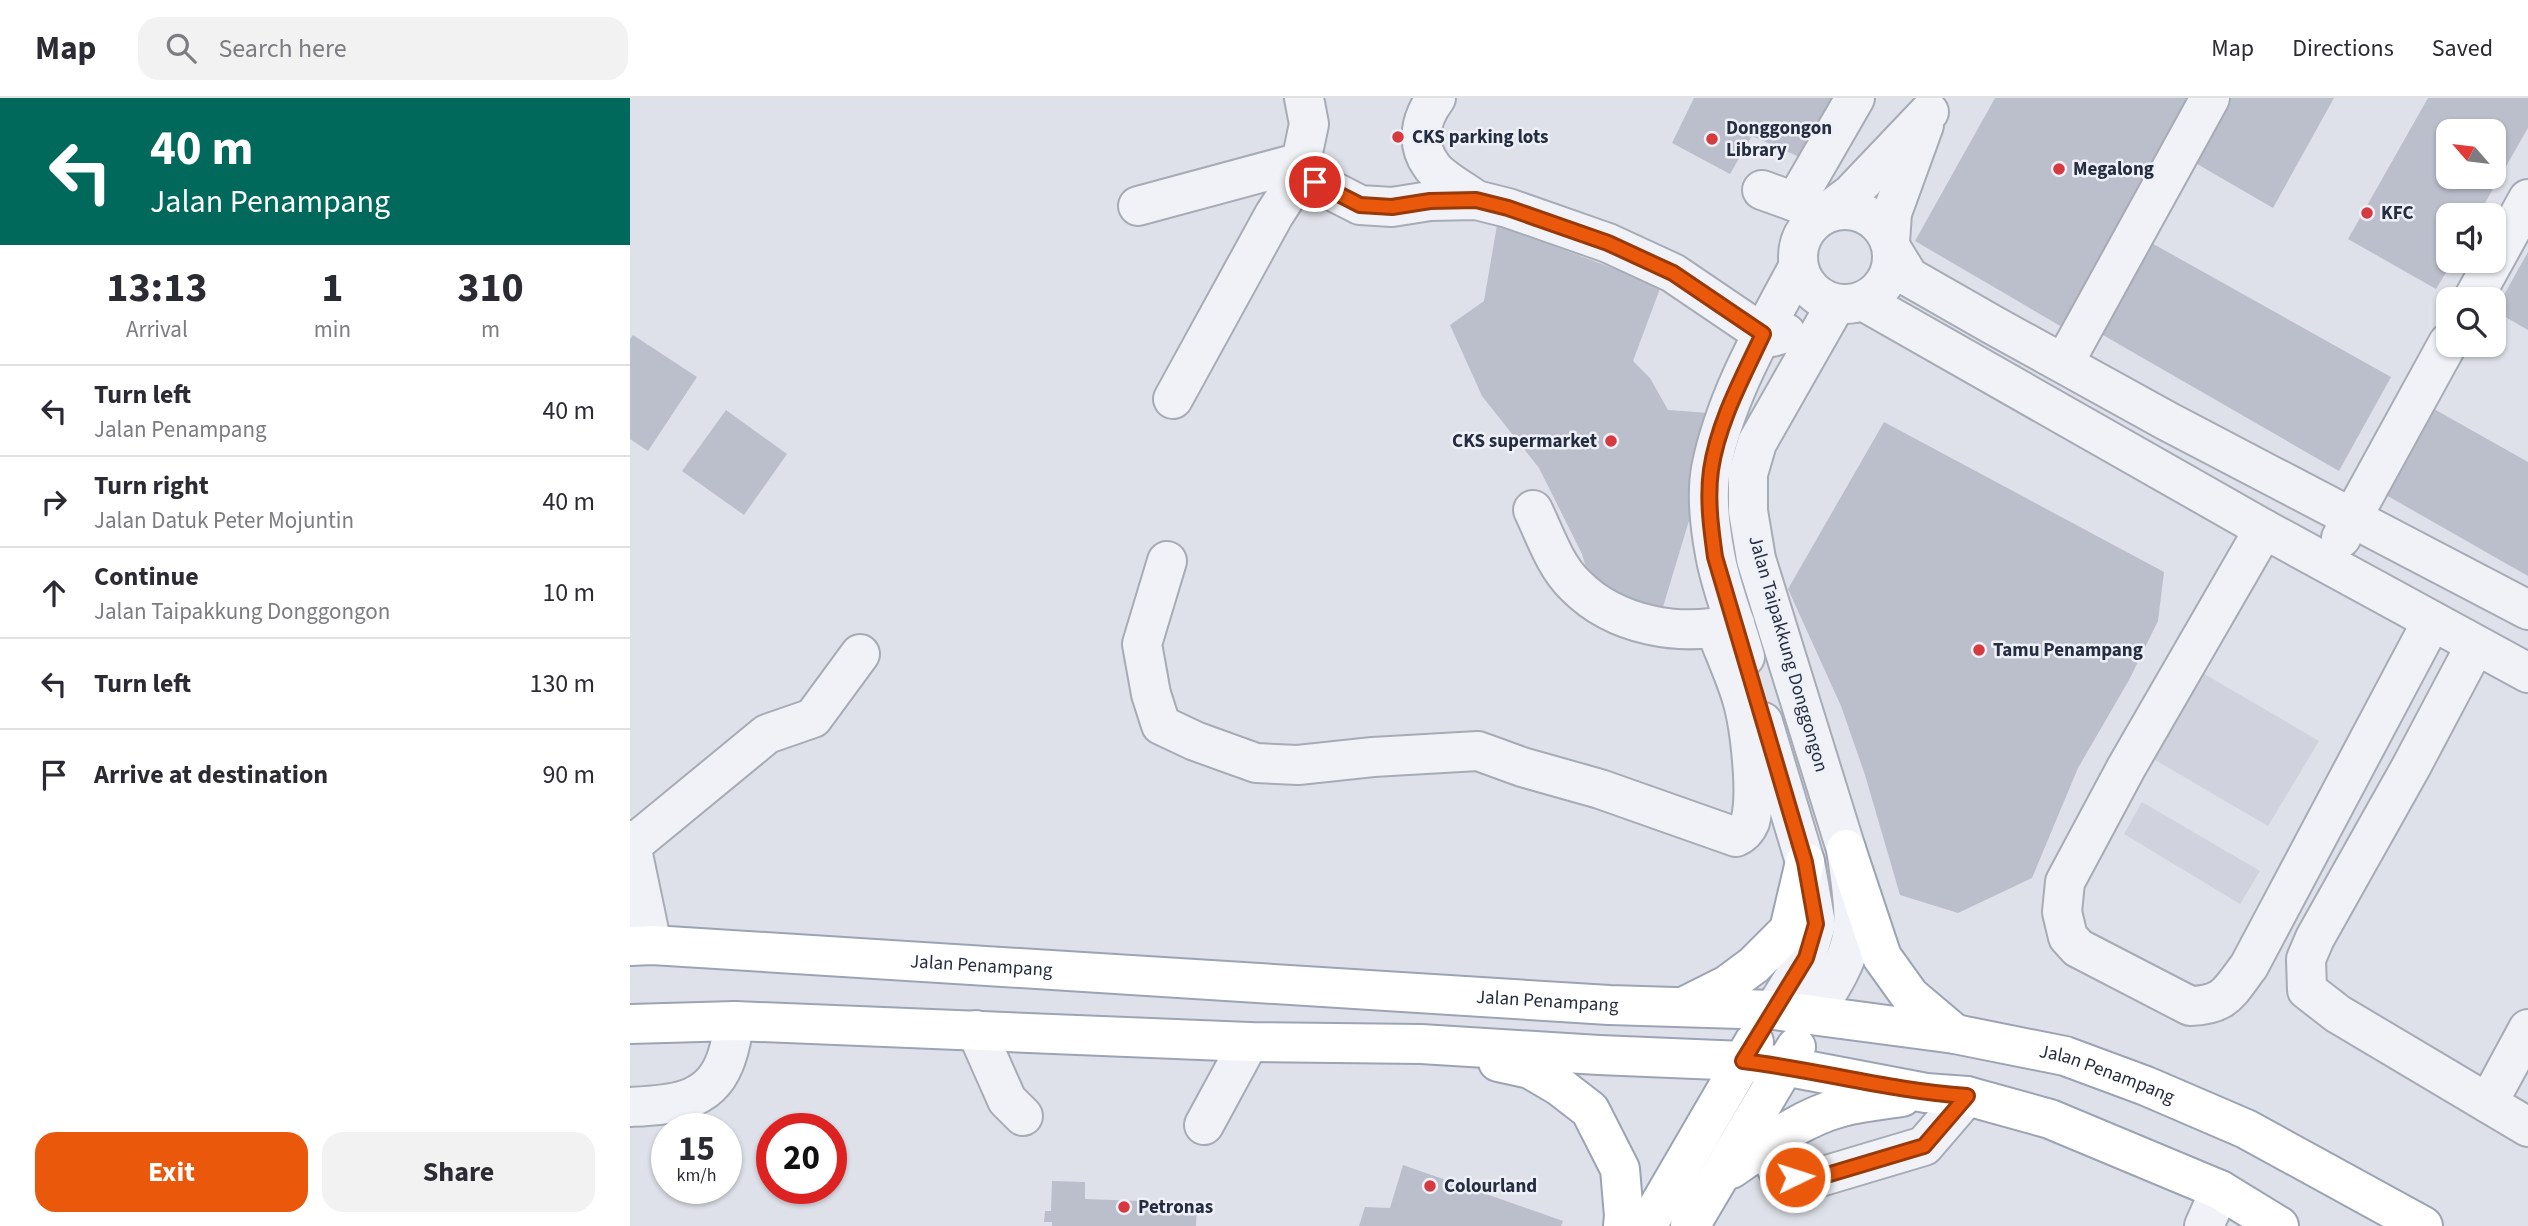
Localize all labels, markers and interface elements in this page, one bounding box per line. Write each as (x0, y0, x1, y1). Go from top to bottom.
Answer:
search box (138, 17, 628, 80)
text: Map (35, 25, 96, 72)
icon: search (162, 29, 200, 67)
text: Search here (218, 30, 347, 67)
text: Map (2211, 31, 2254, 66)
text: Directions (2292, 31, 2394, 66)
text: Saved (2432, 31, 2493, 66)
text: 40 m (150, 114, 254, 184)
place label: Donggongon Library (1726, 115, 1832, 164)
north arrow (2436, 119, 2506, 189)
map controls (2436, 119, 2506, 357)
place label: CKS parking lots (1412, 124, 1548, 151)
icon: left (35, 126, 126, 217)
marker: CKS parking lots (1390, 129, 1406, 145)
marker: Donggongon Library (1704, 131, 1720, 147)
pin (1285, 152, 1345, 212)
place label: Megalong (2073, 156, 2154, 183)
marker: Megalong (2051, 161, 2067, 177)
icon: arrive (1296, 163, 1334, 201)
text: Jalan Penampang (150, 179, 390, 225)
place label: KFC (2381, 200, 2414, 227)
button: sound (2436, 203, 2506, 273)
marker: KFC (2359, 205, 2375, 221)
text: 13:13 (106, 258, 208, 318)
text: 1 (321, 258, 343, 318)
text: 310 (457, 258, 524, 318)
button: search (2436, 287, 2506, 357)
text: Arrival (126, 313, 188, 346)
text: min (314, 313, 351, 346)
text: m (481, 313, 500, 346)
text: Turn left (94, 376, 191, 413)
icon: left (35, 392, 73, 430)
text: 40 m (542, 392, 595, 429)
text: Jalan Penampang (94, 413, 267, 446)
place label: CKS supermarket (1452, 428, 1597, 455)
marker: CKS supermarket (1603, 433, 1619, 449)
text: Turn right (94, 467, 209, 504)
icon: right (35, 483, 73, 521)
text: 40 m (542, 483, 595, 520)
text: Jalan Datuk Peter Mojuntin (94, 504, 354, 537)
street label: Jalan Taipakkung Donggongon (1741, 533, 1835, 775)
text: Continue (94, 558, 199, 595)
icon: ahead (35, 574, 73, 612)
text: 10 m (542, 574, 595, 611)
text: Jalan Taipakkung Donggongon (94, 595, 390, 628)
place label: Tamu Penampang (1993, 637, 2143, 664)
marker: Tamu Penampang (1971, 642, 1987, 658)
icon: left (35, 665, 73, 703)
text: Turn left (94, 665, 191, 702)
text: 130 m (529, 665, 595, 702)
icon: arrive (35, 756, 73, 794)
text: Arrive at destination (94, 756, 328, 793)
text: 90 m (542, 756, 595, 793)
street label: Jalan Penampang (909, 948, 1054, 984)
street label: Jalan Penampang (1475, 983, 1619, 1019)
street label: Jalan Penampang (2037, 1038, 2179, 1111)
speed limit sign: 20 (756, 1113, 847, 1204)
text: 15 (678, 1124, 715, 1174)
button: Exit (35, 1132, 308, 1212)
button: Share (322, 1132, 595, 1212)
position arrow (1758, 1140, 1832, 1214)
text: km/h (677, 1163, 716, 1188)
place label: Colourland (1444, 1173, 1537, 1200)
marker: Colourland (1422, 1178, 1438, 1194)
place label: Petronas (1138, 1194, 1213, 1221)
marker: Petronas (1116, 1199, 1132, 1215)

